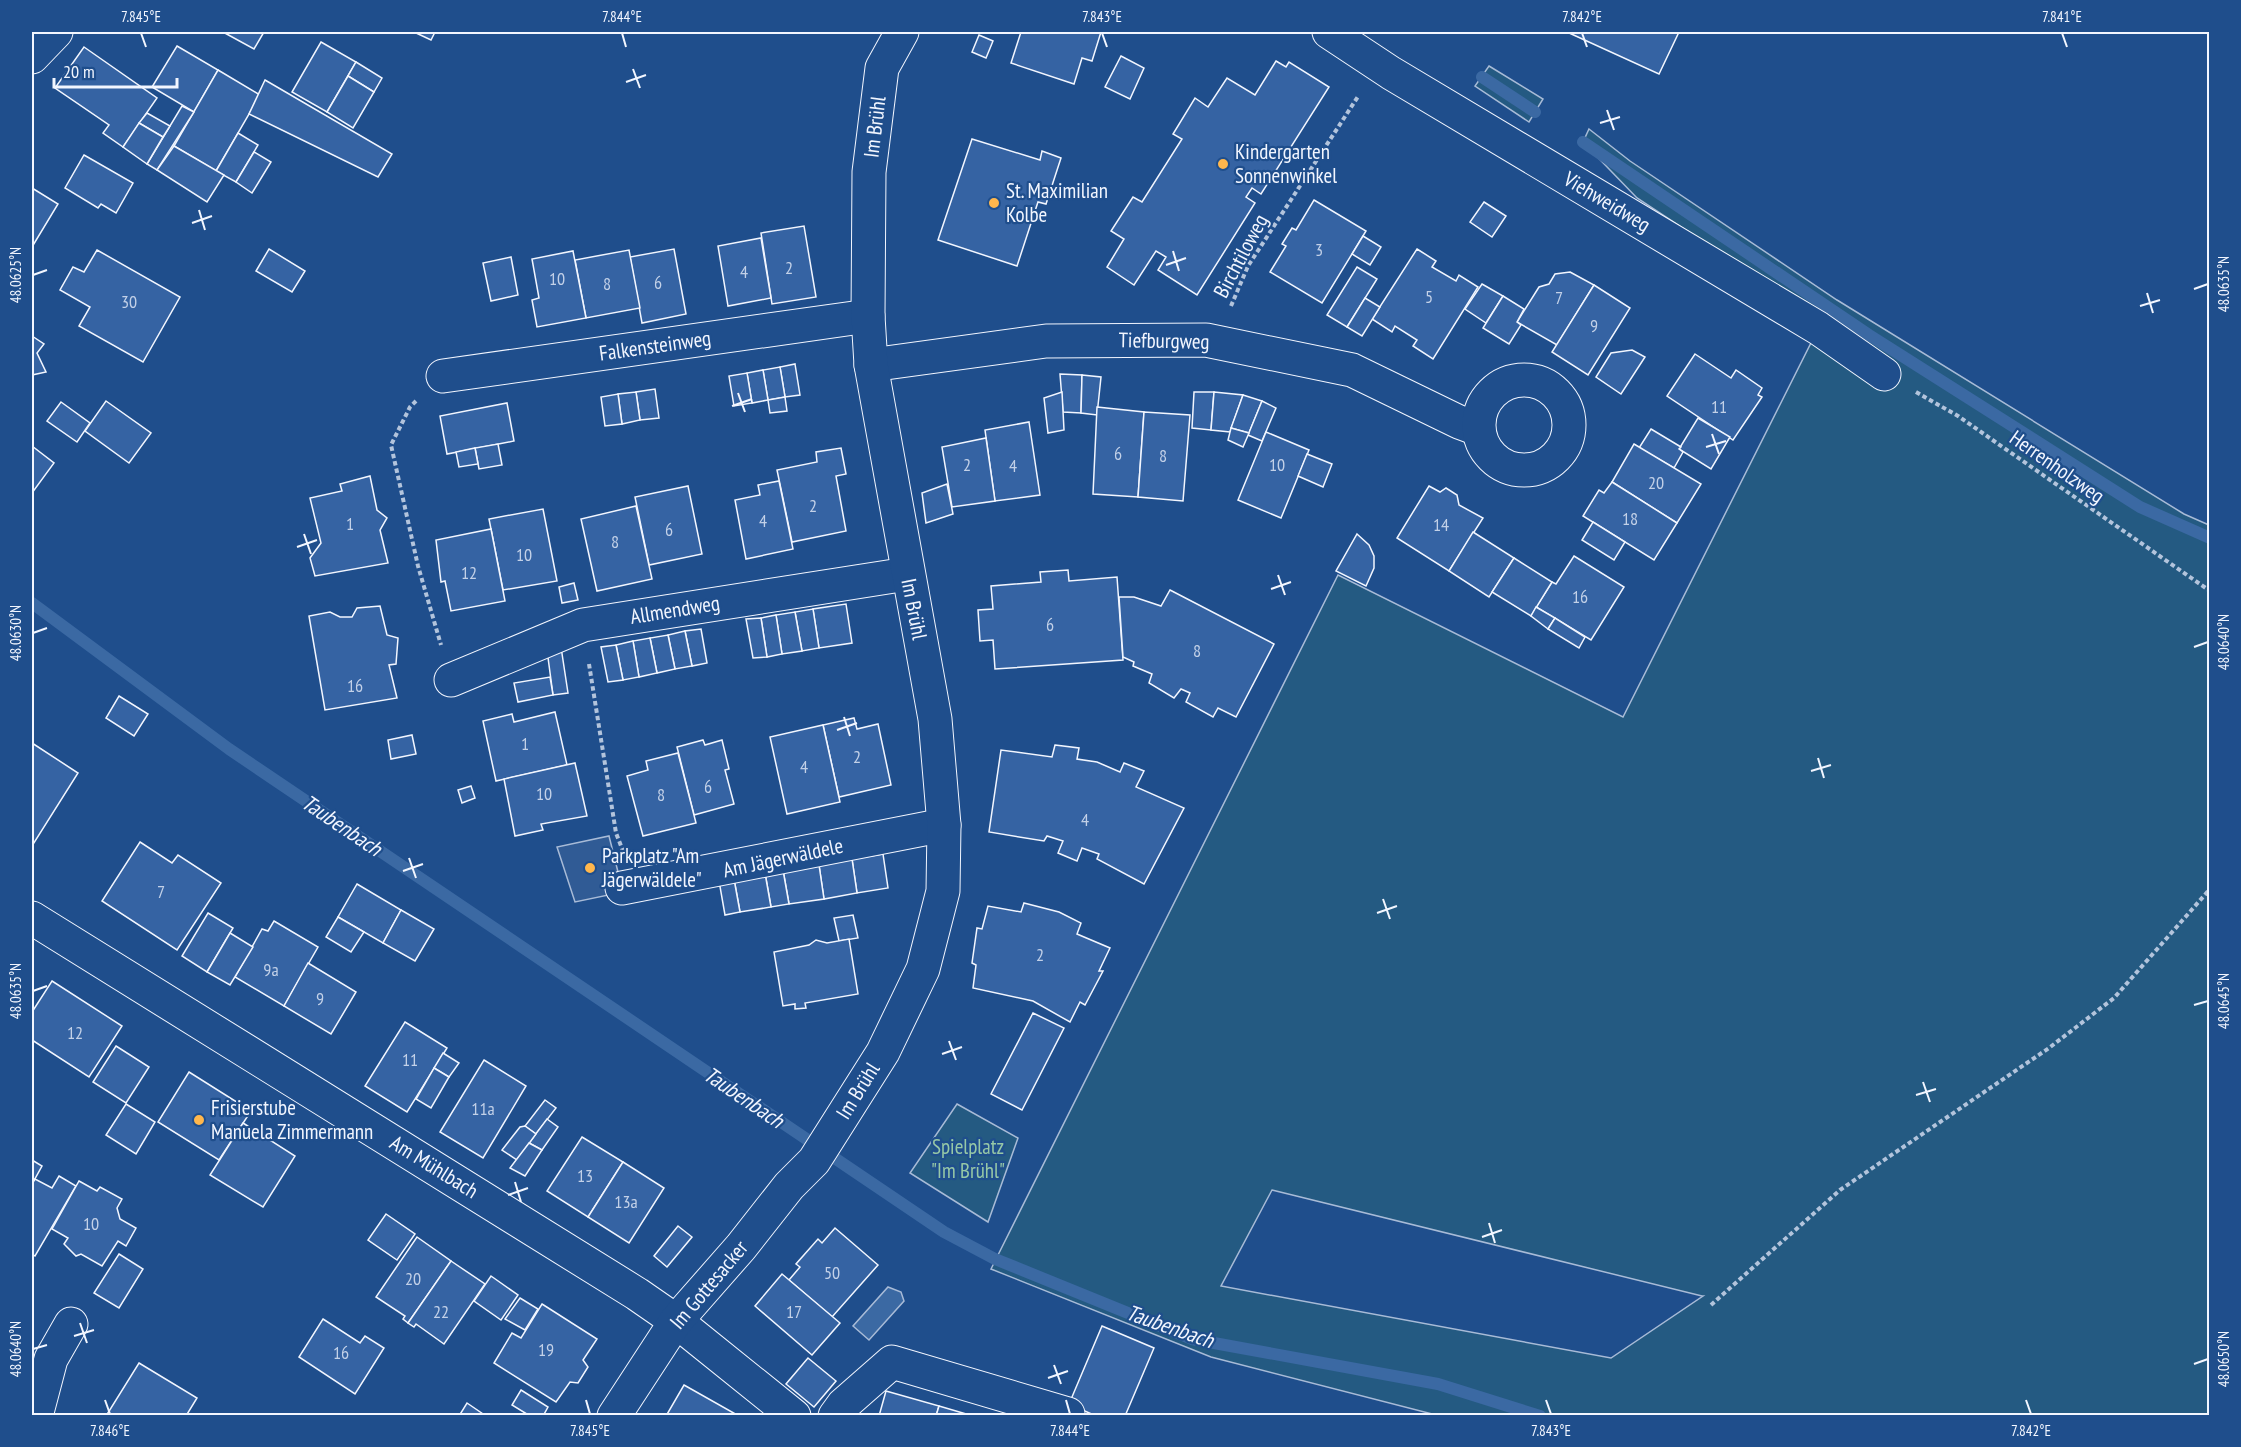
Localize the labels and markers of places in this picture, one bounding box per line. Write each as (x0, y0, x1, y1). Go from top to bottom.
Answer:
place label: Kindergarten Sonnenwinkel (1235, 138, 1337, 189)
marker: Kindergarten Sonnenwinkel (1216, 157, 1230, 171)
place label: St. Maximilian Kolbe (1006, 177, 1108, 228)
marker: St. Maximilian Kolbe (987, 196, 1001, 210)
place label: Parkplatz "Am Jägerwäldele" (601, 842, 702, 893)
marker: Parkplatz "Am Jägerwäldele" (583, 861, 597, 875)
place label: Frisierstube Manuela Zimmermann (211, 1094, 373, 1145)
marker: Frisierstube Manuela Zimmermann (192, 1113, 206, 1127)

